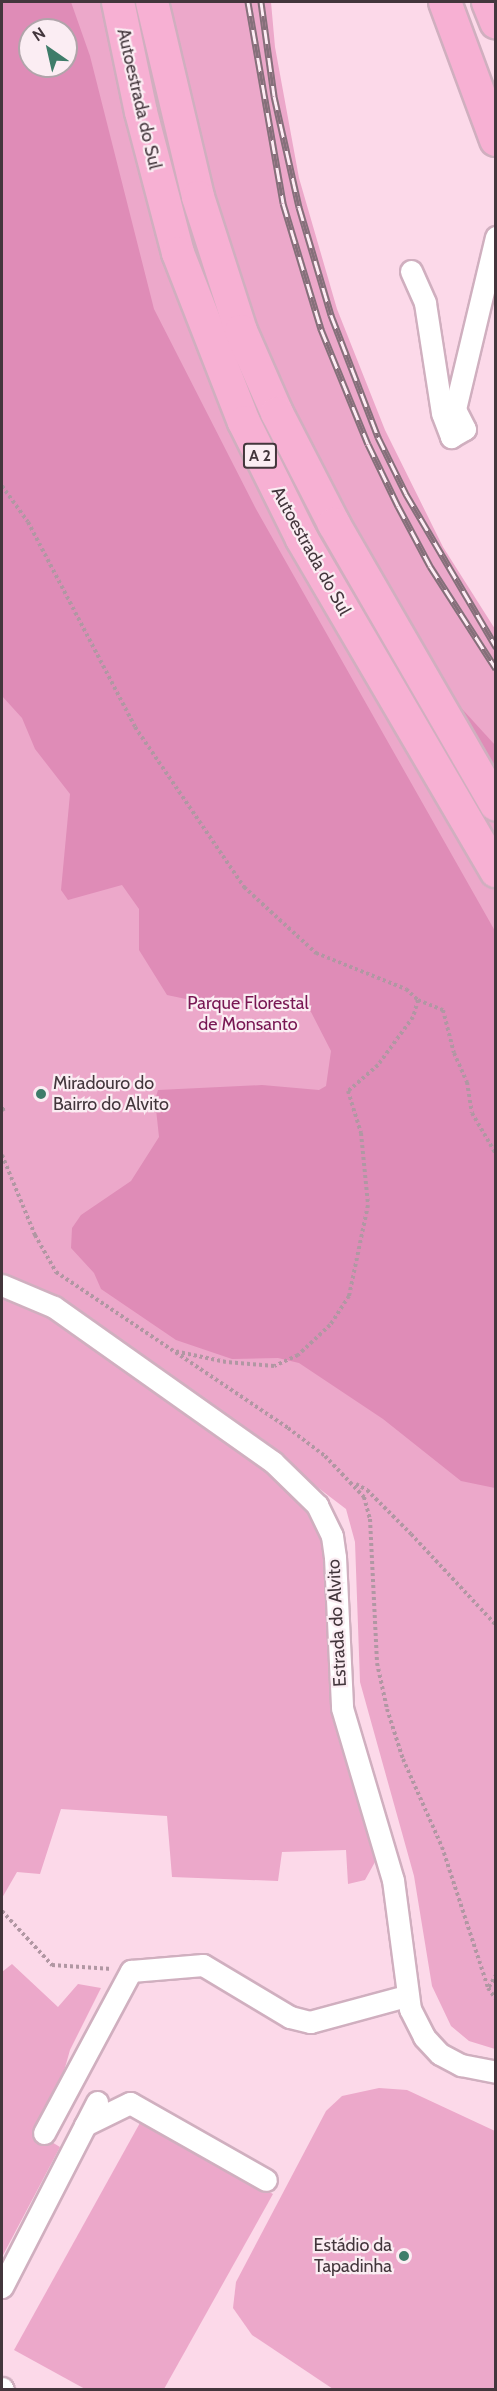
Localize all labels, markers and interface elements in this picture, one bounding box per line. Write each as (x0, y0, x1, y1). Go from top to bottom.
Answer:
north arrow (18, 18, 78, 78)
text: N (29, 23, 49, 45)
street label: Autoestrada do Sul (112, 26, 166, 172)
road number: A 2 (242, 443, 278, 469)
street label: Autoestrada do Sul (267, 483, 355, 619)
park label: Parque Florestal de Monsanto (187, 993, 309, 1036)
place label: Miradouro do Bairro do Alvito (53, 1073, 169, 1116)
marker: Miradouro do Bairro do Alvito (34, 1087, 48, 1101)
street label: Estrada do Alvito (323, 1559, 351, 1687)
place label: Estádio da Tapadinha (314, 2235, 392, 2278)
marker: Estádio da Tapadinha (397, 2249, 411, 2263)

